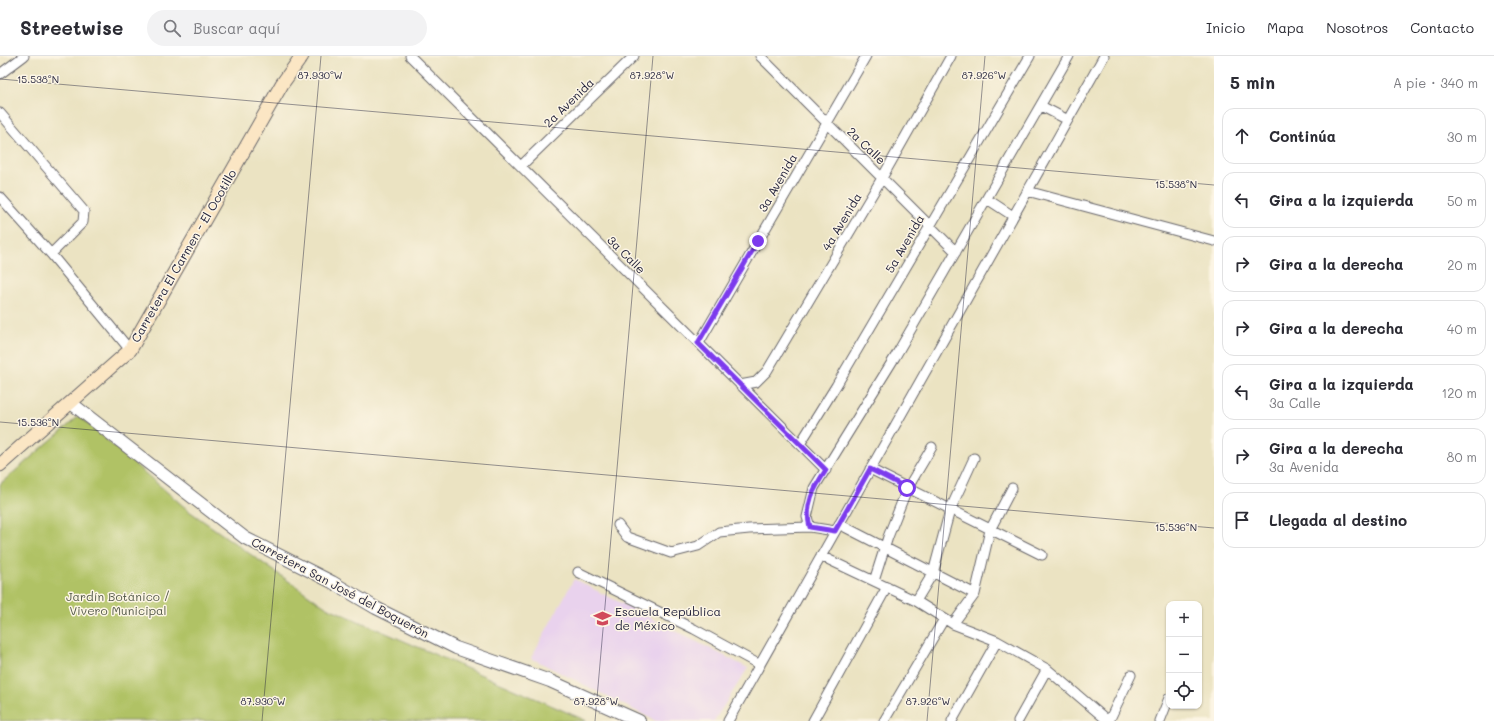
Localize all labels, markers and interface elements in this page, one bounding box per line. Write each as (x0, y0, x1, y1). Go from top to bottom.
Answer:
search box (147, 10, 427, 46)
text: Streetwise (20, 15, 123, 40)
icon: search (161, 17, 183, 39)
text: Buscar aquí (193, 18, 280, 38)
text: Inicio (1206, 18, 1245, 37)
text: Mapa (1267, 18, 1304, 37)
text: Nosotros (1326, 18, 1388, 37)
text: Contacto (1410, 18, 1474, 37)
text: 87.930°W (297, 68, 343, 82)
text: 87.928°W (630, 68, 675, 82)
text: 87.926°W (962, 68, 1007, 82)
text: 5 min (1230, 71, 1275, 93)
text: 15.538°N (17, 72, 59, 86)
street label: 2a Avenida (540, 74, 597, 130)
text: A pie · 340 m (1393, 74, 1478, 91)
street label: 2a Calle (844, 123, 889, 168)
icon: ahead (1231, 125, 1253, 147)
text: Continúa (1269, 126, 1336, 146)
text: 30 m (1447, 128, 1477, 145)
street label: 3a Avenida (754, 151, 800, 214)
street label: Carretera El Carmen - El Ocotillo (127, 166, 239, 345)
text: 15.538°N (1155, 177, 1197, 191)
icon: left (1231, 189, 1253, 211)
street label: 4a Avenida (818, 190, 865, 253)
text: Gira a la izquierda (1269, 190, 1414, 210)
text: 50 m (1447, 192, 1477, 209)
street label: 5a Avenida (881, 212, 927, 275)
street label: 3a Calle (604, 232, 649, 277)
route end (749, 232, 767, 250)
icon: right (1231, 253, 1253, 275)
text: Gira a la derecha (1269, 254, 1403, 274)
text: 20 m (1447, 256, 1477, 273)
icon: right (1231, 317, 1253, 339)
text: Gira a la derecha (1269, 318, 1403, 338)
text: 40 m (1447, 320, 1477, 337)
text: Gira a la izquierda (1269, 374, 1414, 394)
icon: left (1231, 381, 1253, 403)
text: 120 m (1441, 384, 1477, 401)
text: 3a Calle (1269, 394, 1321, 411)
text: 15.536°N (17, 415, 59, 429)
text: Gira a la derecha (1269, 438, 1403, 458)
icon: right (1231, 445, 1253, 467)
text: 80 m (1447, 448, 1477, 465)
text: 3a Avenida (1269, 458, 1339, 475)
route start (898, 479, 916, 497)
icon: arrive (1231, 509, 1253, 531)
text: Llegada al destino (1269, 510, 1407, 530)
text: 15.536°N (1155, 520, 1197, 534)
street label: Carretera San José del Boquerón (249, 533, 432, 641)
park label: Jardín Botánico / Vivero Municipal (66, 588, 170, 618)
map controls (1166, 601, 1202, 709)
button: + (1166, 601, 1202, 637)
place label: Escuela República de México (615, 603, 721, 633)
school or university icon: Escuela República de México (592, 609, 612, 629)
button: − (1166, 637, 1202, 673)
button: locate (1166, 673, 1202, 709)
text: 87.930°W (240, 694, 286, 708)
text: 87.928°W (574, 694, 619, 708)
text: 87.926°W (906, 694, 951, 708)

